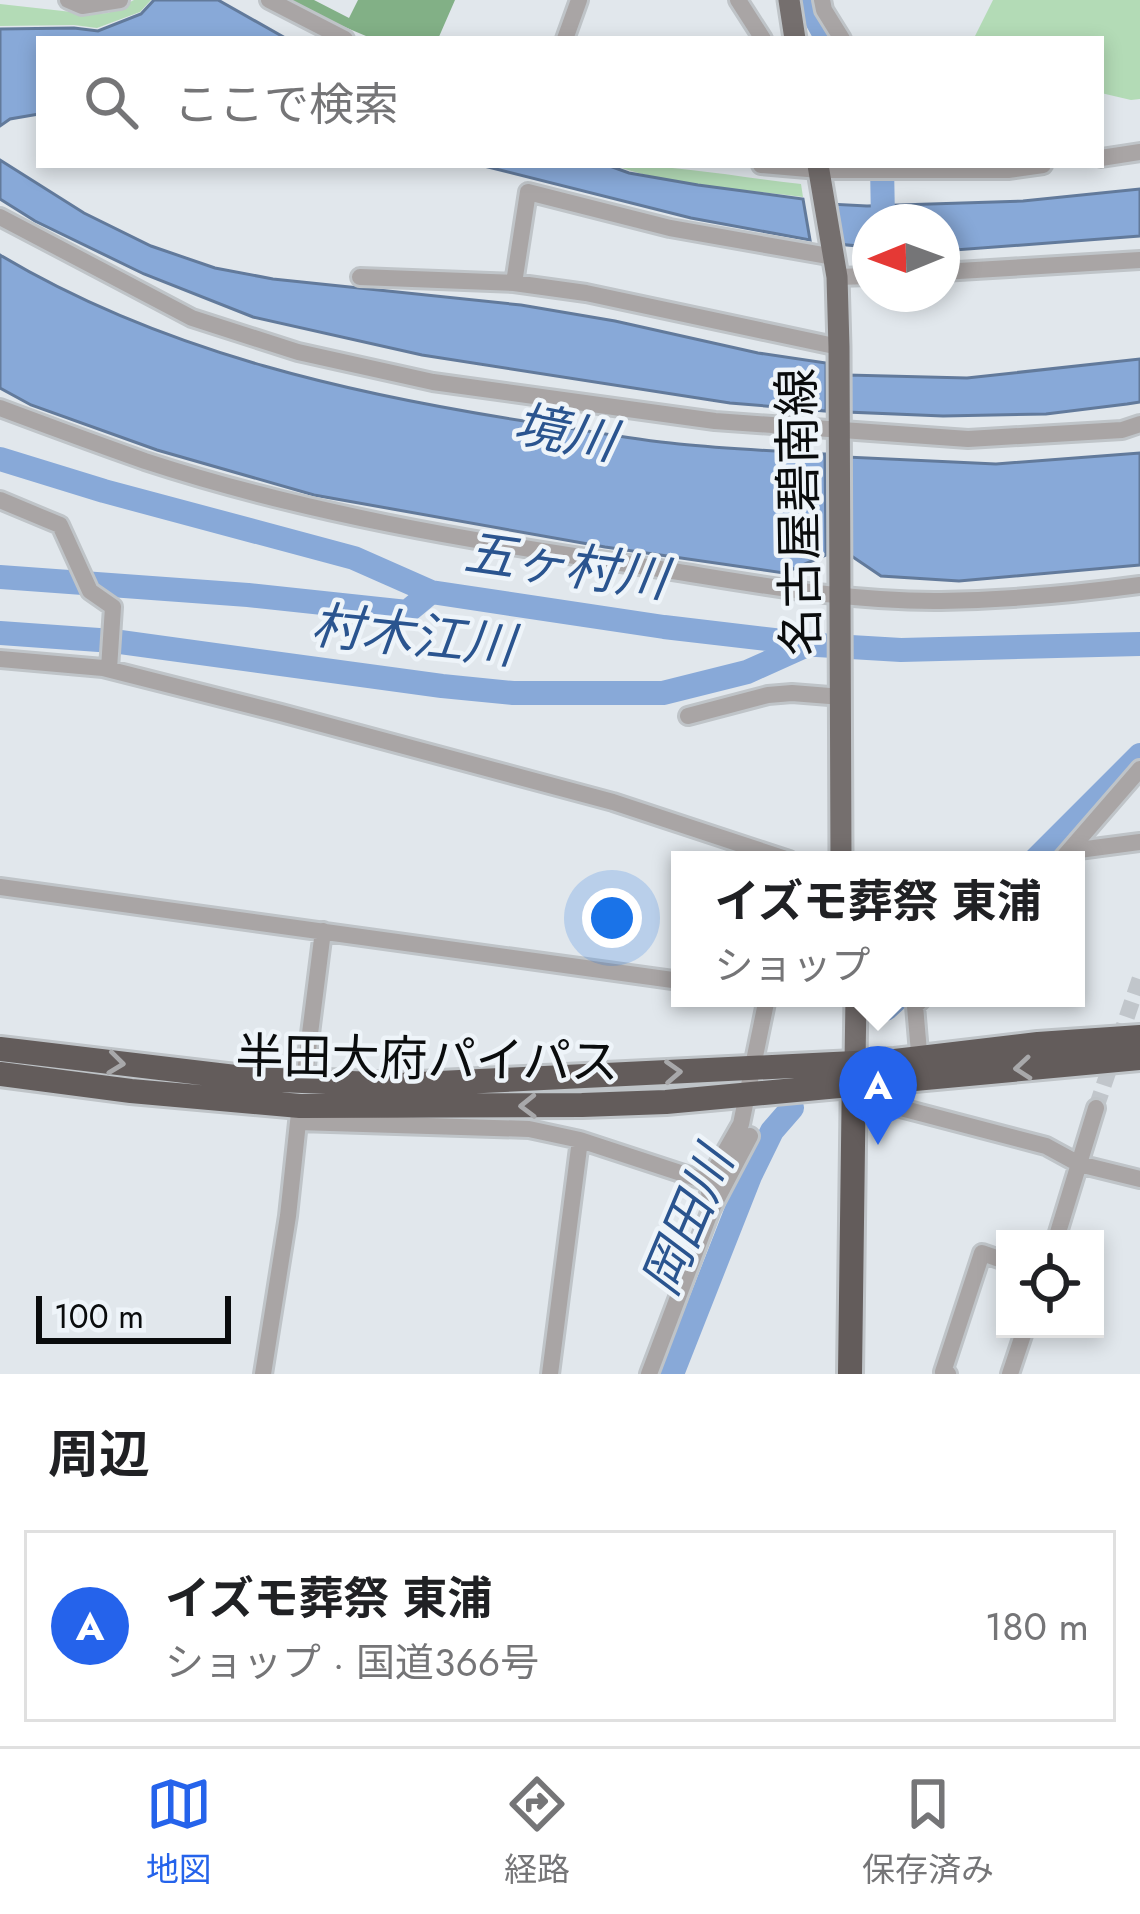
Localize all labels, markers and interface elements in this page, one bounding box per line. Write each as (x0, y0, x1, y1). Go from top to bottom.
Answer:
search box (36, 36, 1104, 168)
icon: search (78, 69, 144, 135)
text: ここで検索 (174, 72, 399, 137)
north arrow (852, 204, 960, 312)
street label: 名古屋碧南線 (762, 367, 836, 657)
water label: 境川 (508, 386, 627, 479)
water label: 五ヶ村川 (460, 514, 677, 617)
water label: 村木江川 (308, 588, 523, 683)
popup (671, 851, 1085, 1007)
text: イズモ葬祭 東浦 (714, 869, 1042, 934)
your location (582, 888, 642, 948)
text: ショップ (714, 937, 870, 994)
street label: 半田大府パイパス (235, 1021, 619, 1097)
pin: A (839, 1046, 917, 1145)
one-way arrow (106, 1049, 126, 1075)
one-way arrow (1014, 1055, 1033, 1080)
one-way arrow (664, 1059, 683, 1085)
one-way arrow (518, 1093, 536, 1119)
water label: 岡田川 (623, 1132, 753, 1306)
map controls (996, 1230, 1104, 1338)
button: locate (996, 1230, 1104, 1338)
scale bar (36, 1290, 231, 1343)
text: 100 m (54, 1293, 144, 1340)
text: 周辺 (48, 1417, 150, 1491)
text: イズモ葬祭 東浦 (165, 1566, 492, 1631)
text: A (76, 1598, 104, 1655)
text: 180 m (985, 1598, 1089, 1655)
text: ショップ · 国道366号 (165, 1634, 539, 1691)
tab: 地図 (146, 1771, 212, 1893)
tab: 経路 (504, 1771, 570, 1893)
tab: 保存済み (862, 1771, 994, 1893)

